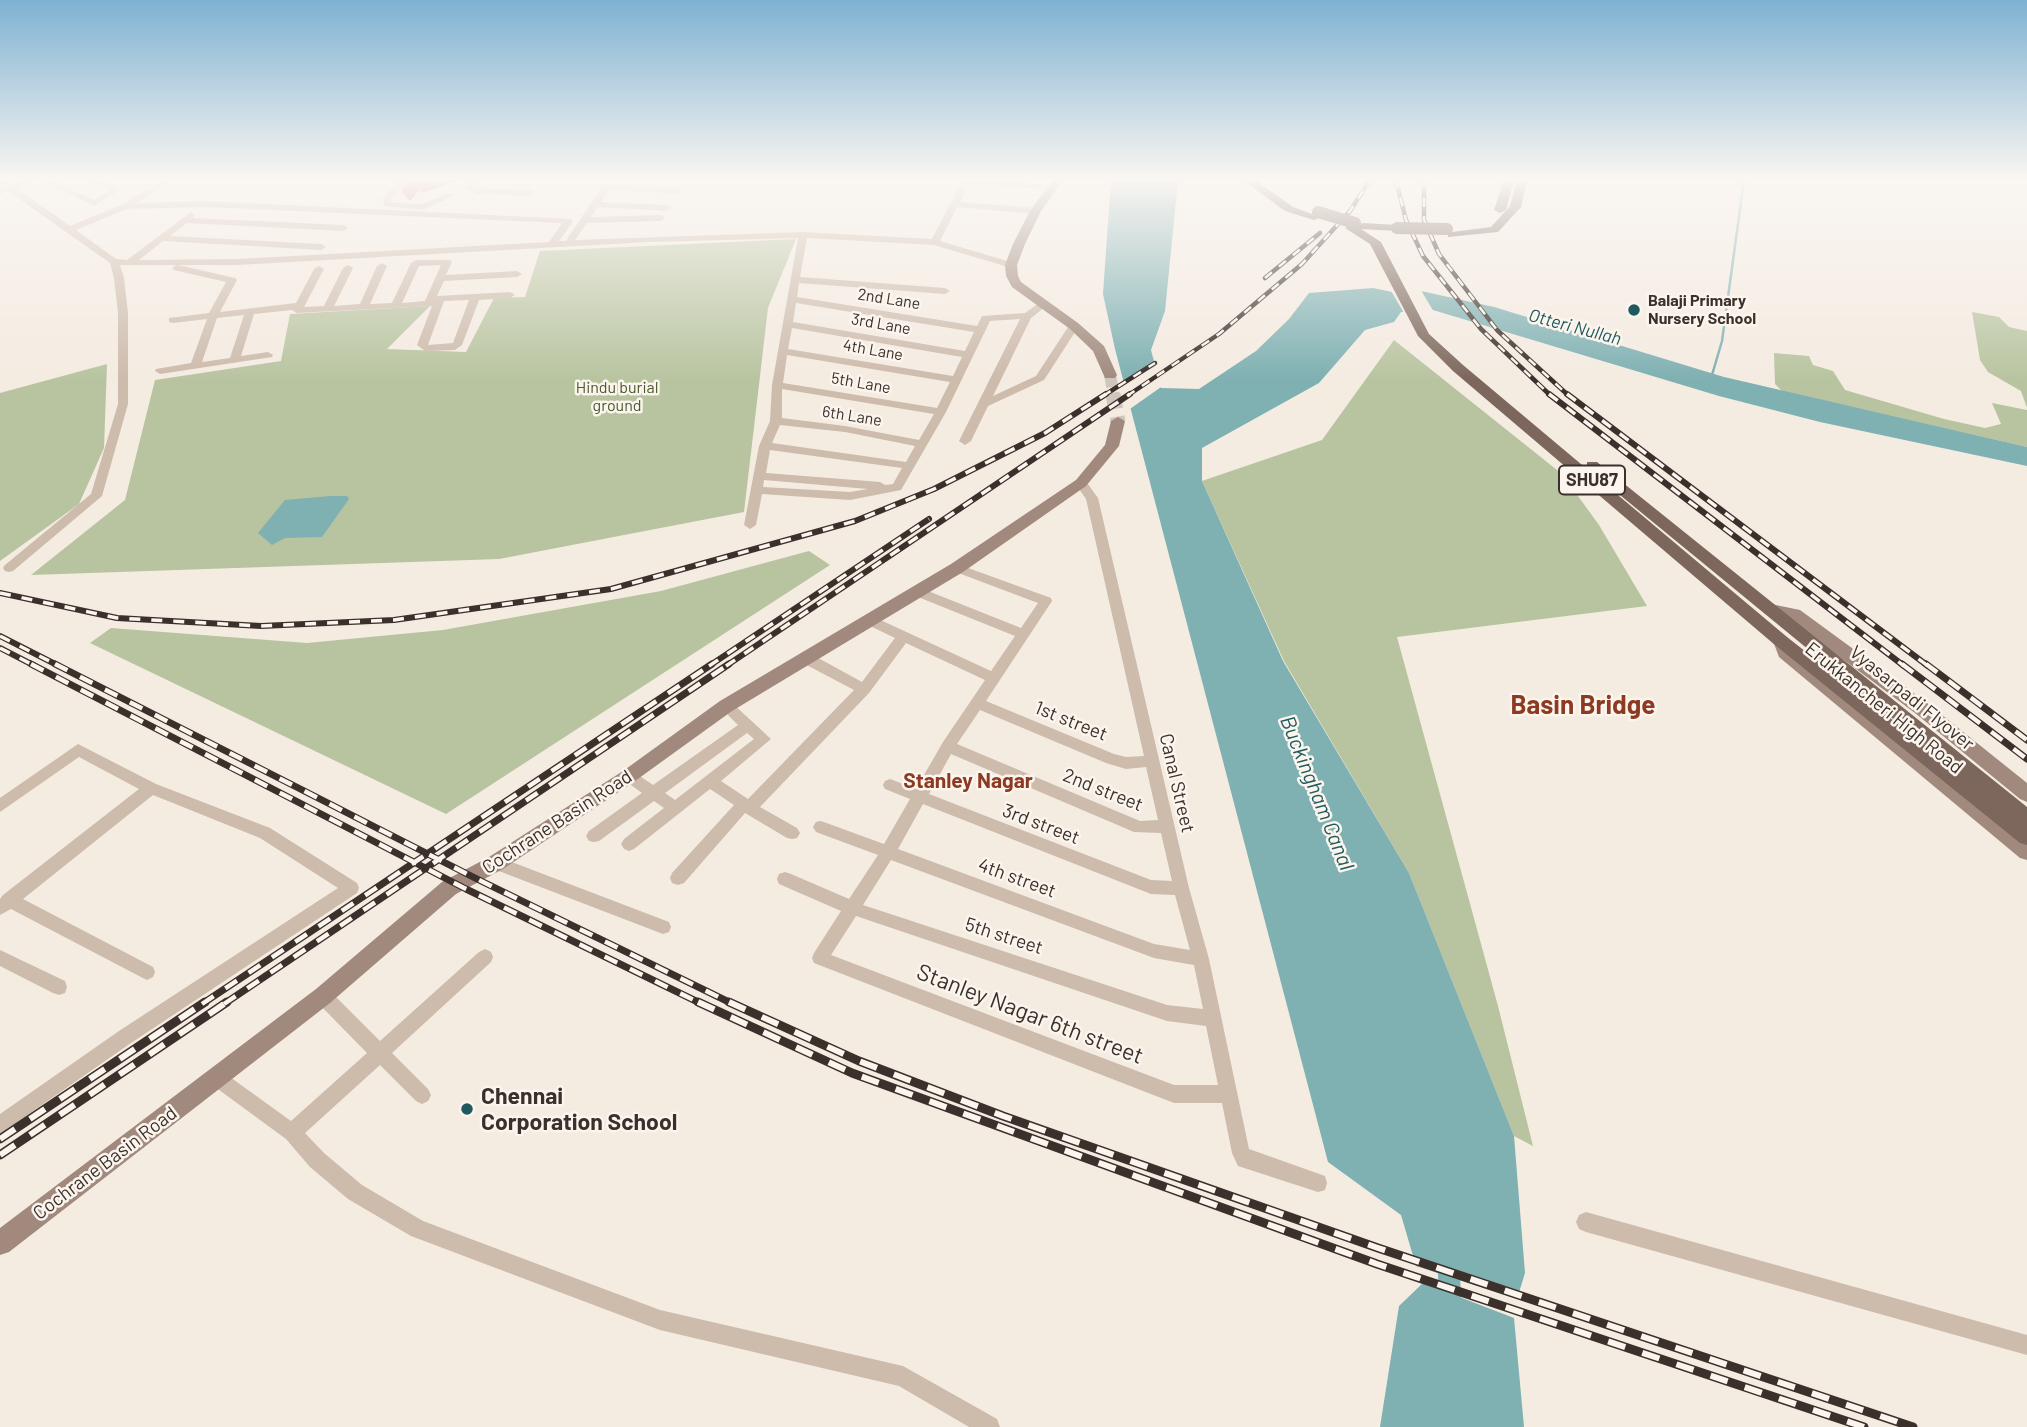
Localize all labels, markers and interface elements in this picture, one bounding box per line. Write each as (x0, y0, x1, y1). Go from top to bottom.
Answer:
street label: 2nd Lane (856, 285, 922, 313)
place label: Balaji Primary Nursery School (1648, 291, 1756, 329)
marker: Balaji Primary Nursery School (1626, 302, 1642, 318)
water label: Otteri Nullah (1526, 304, 1624, 350)
street label: 3rd Lane (850, 309, 912, 339)
street label: 4th Lane (841, 335, 905, 365)
street label: 5th Lane (830, 368, 892, 398)
park label: Hindu burial ground (576, 378, 658, 416)
street label: 6th Lane (821, 402, 883, 430)
road number: SHU87 (1559, 466, 1625, 494)
street label: Erukkancheri High Road (1800, 637, 1968, 779)
street label: Vyasarpadi Flyover (1845, 641, 1979, 755)
district label: Basin Bridge (1511, 689, 1655, 721)
street label: 1st street (1031, 696, 1111, 746)
water label: Buckingham Canal (1275, 712, 1359, 874)
street label: Canal Street (1155, 731, 1199, 835)
street label: 2nd street (1060, 764, 1146, 816)
street label: Cochrane Basin Road (478, 765, 636, 879)
district label: Stanley Nagar (903, 768, 1033, 794)
street label: 3rd street (999, 799, 1083, 849)
street label: 4th street (975, 853, 1059, 903)
street label: 5th street (962, 913, 1046, 959)
street label: Stanley Nagar 6th street (913, 958, 1147, 1070)
place label: Chennai Corporation School (481, 1082, 677, 1136)
street label: Cochrane Basin Road (29, 1101, 181, 1225)
marker: Chennai Corporation School (459, 1101, 475, 1117)

